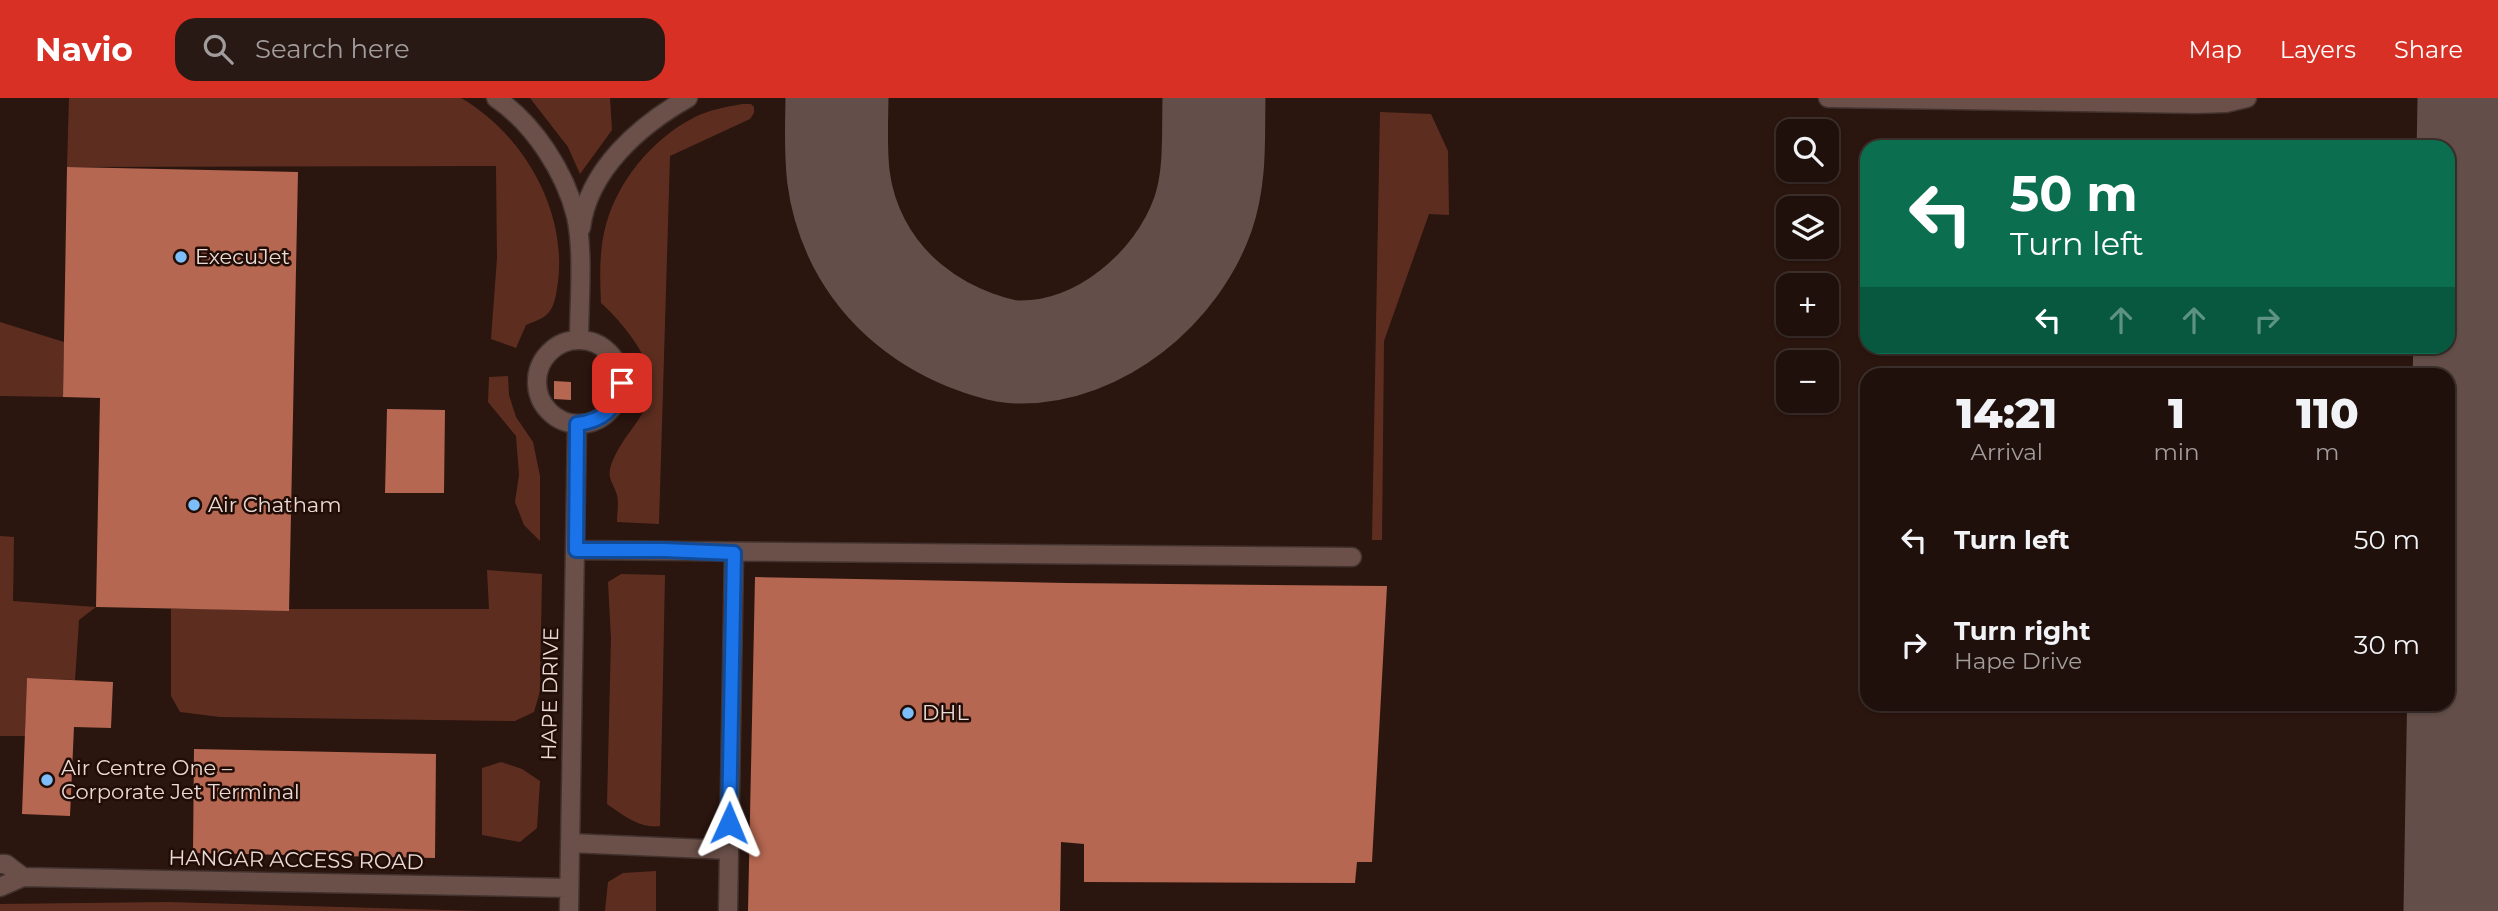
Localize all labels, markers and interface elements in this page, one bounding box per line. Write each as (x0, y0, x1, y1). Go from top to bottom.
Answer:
search box (175, 18, 665, 81)
text: Navio (35, 29, 133, 69)
icon: search (199, 30, 237, 68)
text: Search here (255, 33, 410, 65)
text: Map (2188, 35, 2242, 64)
text: Layers (2280, 35, 2356, 64)
text: Share (2394, 35, 2463, 64)
map controls (1776, 119, 1839, 413)
button: search (1776, 119, 1839, 182)
text: 50 m (2010, 164, 2138, 223)
icon: left (1895, 168, 1986, 259)
button: layers (1776, 196, 1839, 259)
text: Turn left (2010, 224, 2144, 263)
place label: ExecuJet (195, 244, 290, 269)
marker: ExecuJet (173, 249, 189, 265)
button: + (1776, 273, 1839, 336)
icon: left (2029, 301, 2067, 339)
icon: ahead (2102, 301, 2140, 339)
icon: ahead (2175, 301, 2213, 339)
icon: right (2248, 301, 2286, 339)
button: − (1776, 350, 1839, 413)
pin (592, 353, 652, 413)
icon: arrive (603, 364, 641, 402)
text: 14:21 (1956, 387, 2057, 439)
text: 1 (2168, 387, 2185, 439)
text: 110 (2296, 387, 2359, 439)
text: Arrival (1970, 438, 2043, 466)
text: min (2153, 438, 2200, 466)
text: m (2315, 438, 2339, 466)
place label: Air Chatham (208, 492, 342, 517)
marker: Air Chatham (186, 497, 202, 513)
icon: left (1895, 521, 1933, 559)
text: Turn left (1954, 524, 2070, 556)
text: 50 m (2354, 524, 2420, 556)
text: Turn right (1954, 615, 2090, 647)
icon: right (1895, 626, 1933, 664)
street label: HAPE DRIVE (536, 627, 563, 761)
text: 30 m (2354, 629, 2420, 661)
text: Hape Drive (1954, 647, 2082, 675)
place label: DHL (922, 700, 969, 725)
marker: DHL (900, 705, 916, 721)
place label: Air Centre One – Corporate Jet Terminal (61, 755, 300, 804)
marker: Air Centre One – Corporate Jet Terminal (39, 772, 55, 788)
position arrow (692, 786, 766, 860)
street label: HANGAR ACCESS ROAD (168, 845, 424, 874)

